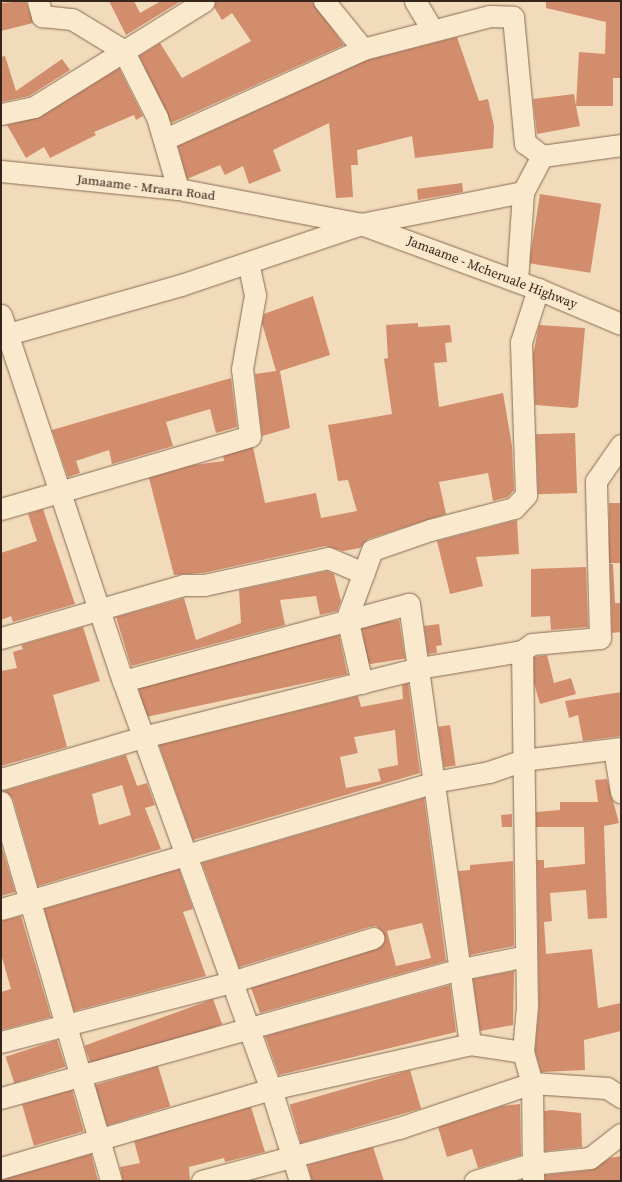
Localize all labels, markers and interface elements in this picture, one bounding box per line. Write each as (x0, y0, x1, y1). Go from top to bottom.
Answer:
street label: Jamaame - Mraara Road (76, 172, 216, 204)
street label: Jamaame - Mcheruale Highway (405, 233, 579, 313)

